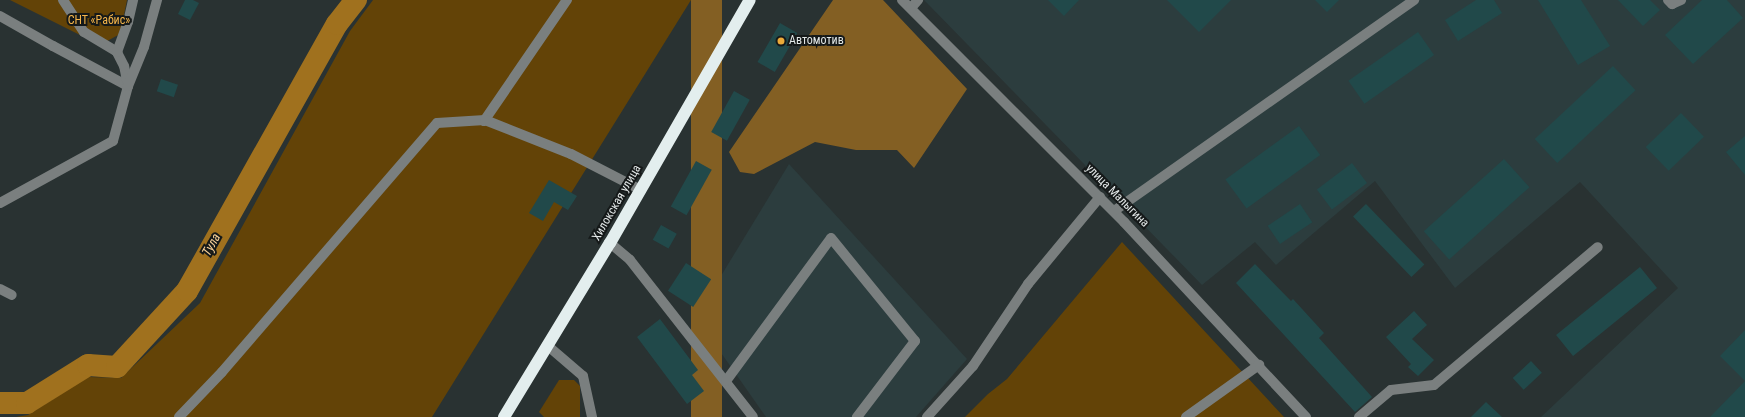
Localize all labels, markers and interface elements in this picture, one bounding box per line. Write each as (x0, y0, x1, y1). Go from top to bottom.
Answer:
park label: СНТ «Рабис» (68, 14, 130, 28)
place label: Автомотив (789, 34, 844, 48)
marker: Автомотив (776, 36, 786, 46)
street label: улица Малыгина (1082, 161, 1152, 231)
street label: Хилокская улица (589, 163, 645, 243)
water label: Тула (199, 231, 225, 259)

